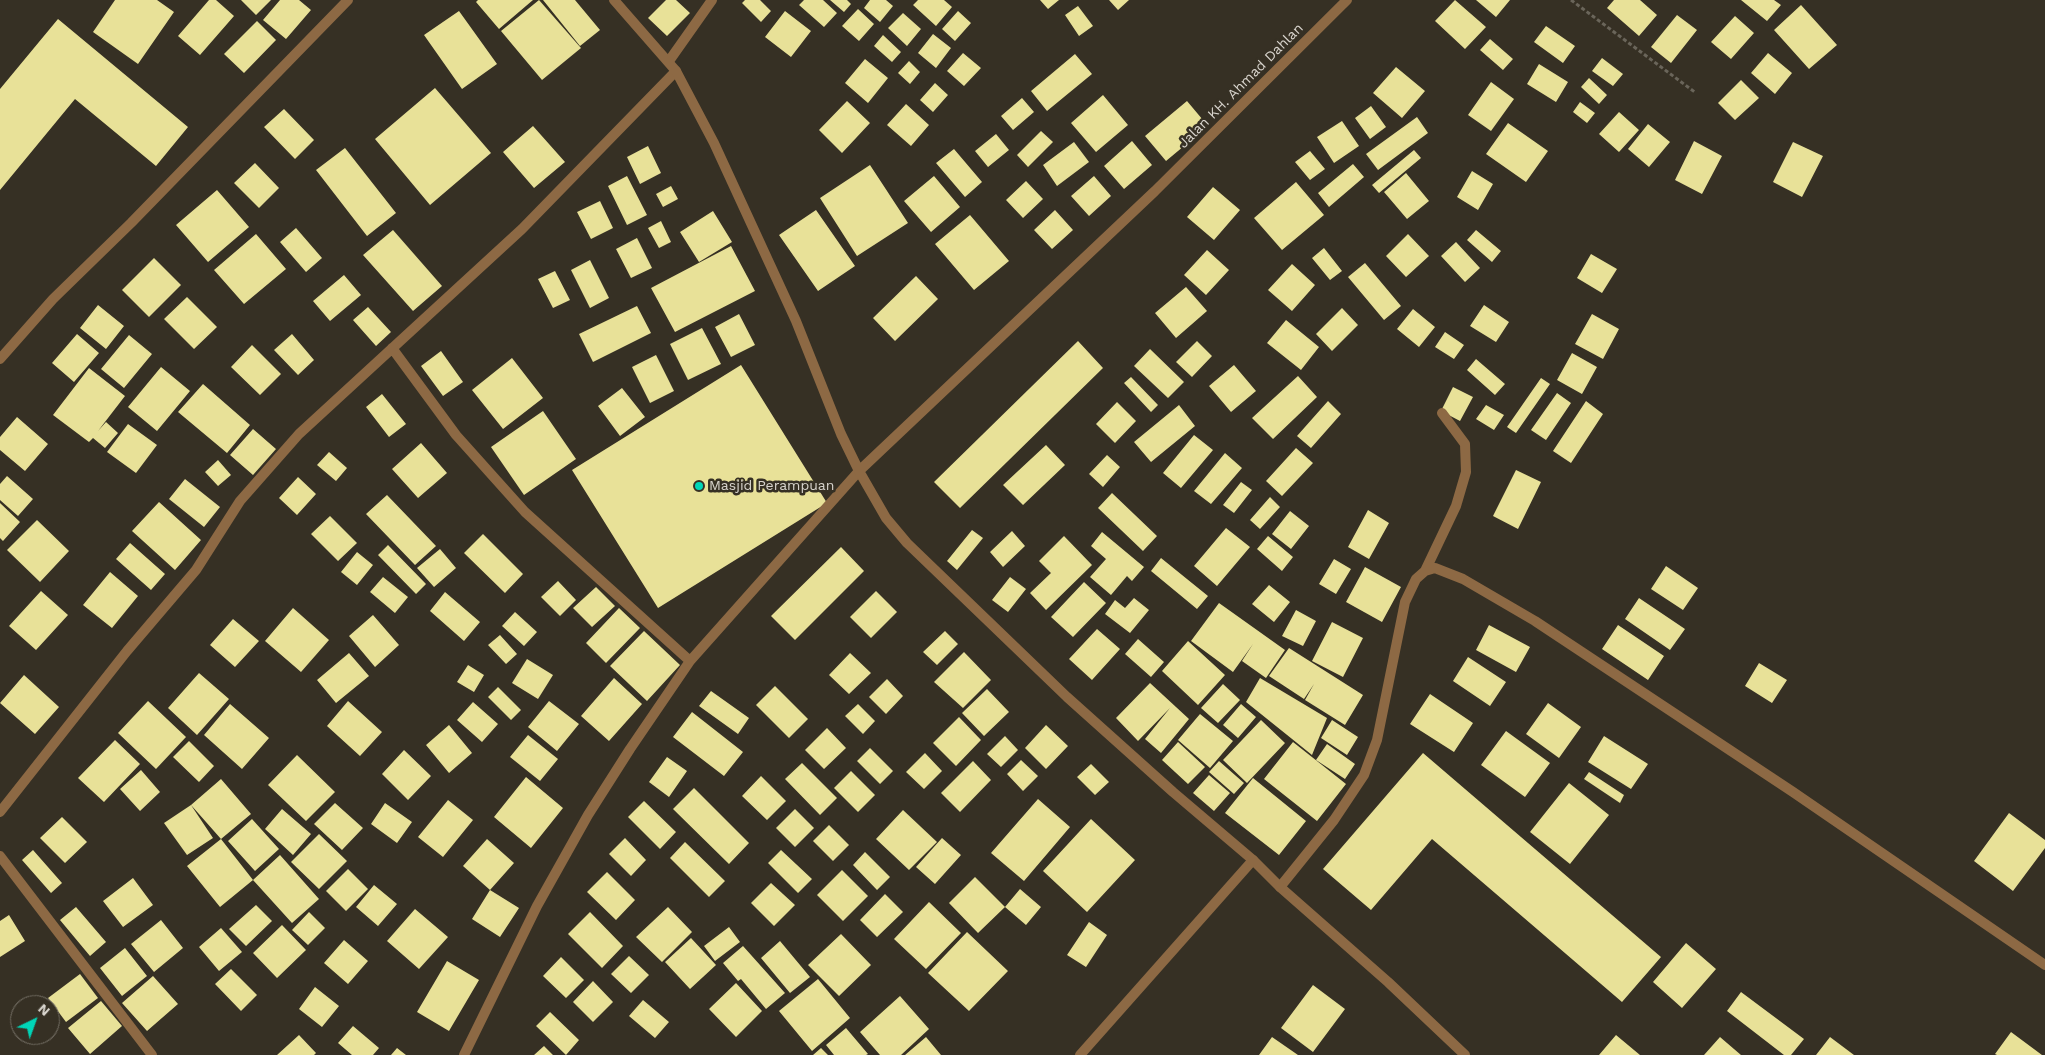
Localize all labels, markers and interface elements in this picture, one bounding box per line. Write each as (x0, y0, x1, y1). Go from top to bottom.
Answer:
street label: Jalan KH. Ahmad Dahlan (1175, 20, 1307, 152)
place label: Masjid Perampuan (709, 478, 834, 494)
marker: Masjid Perampuan (693, 480, 705, 492)
north arrow (10, 995, 60, 1045)
text: N (35, 1000, 54, 1019)

